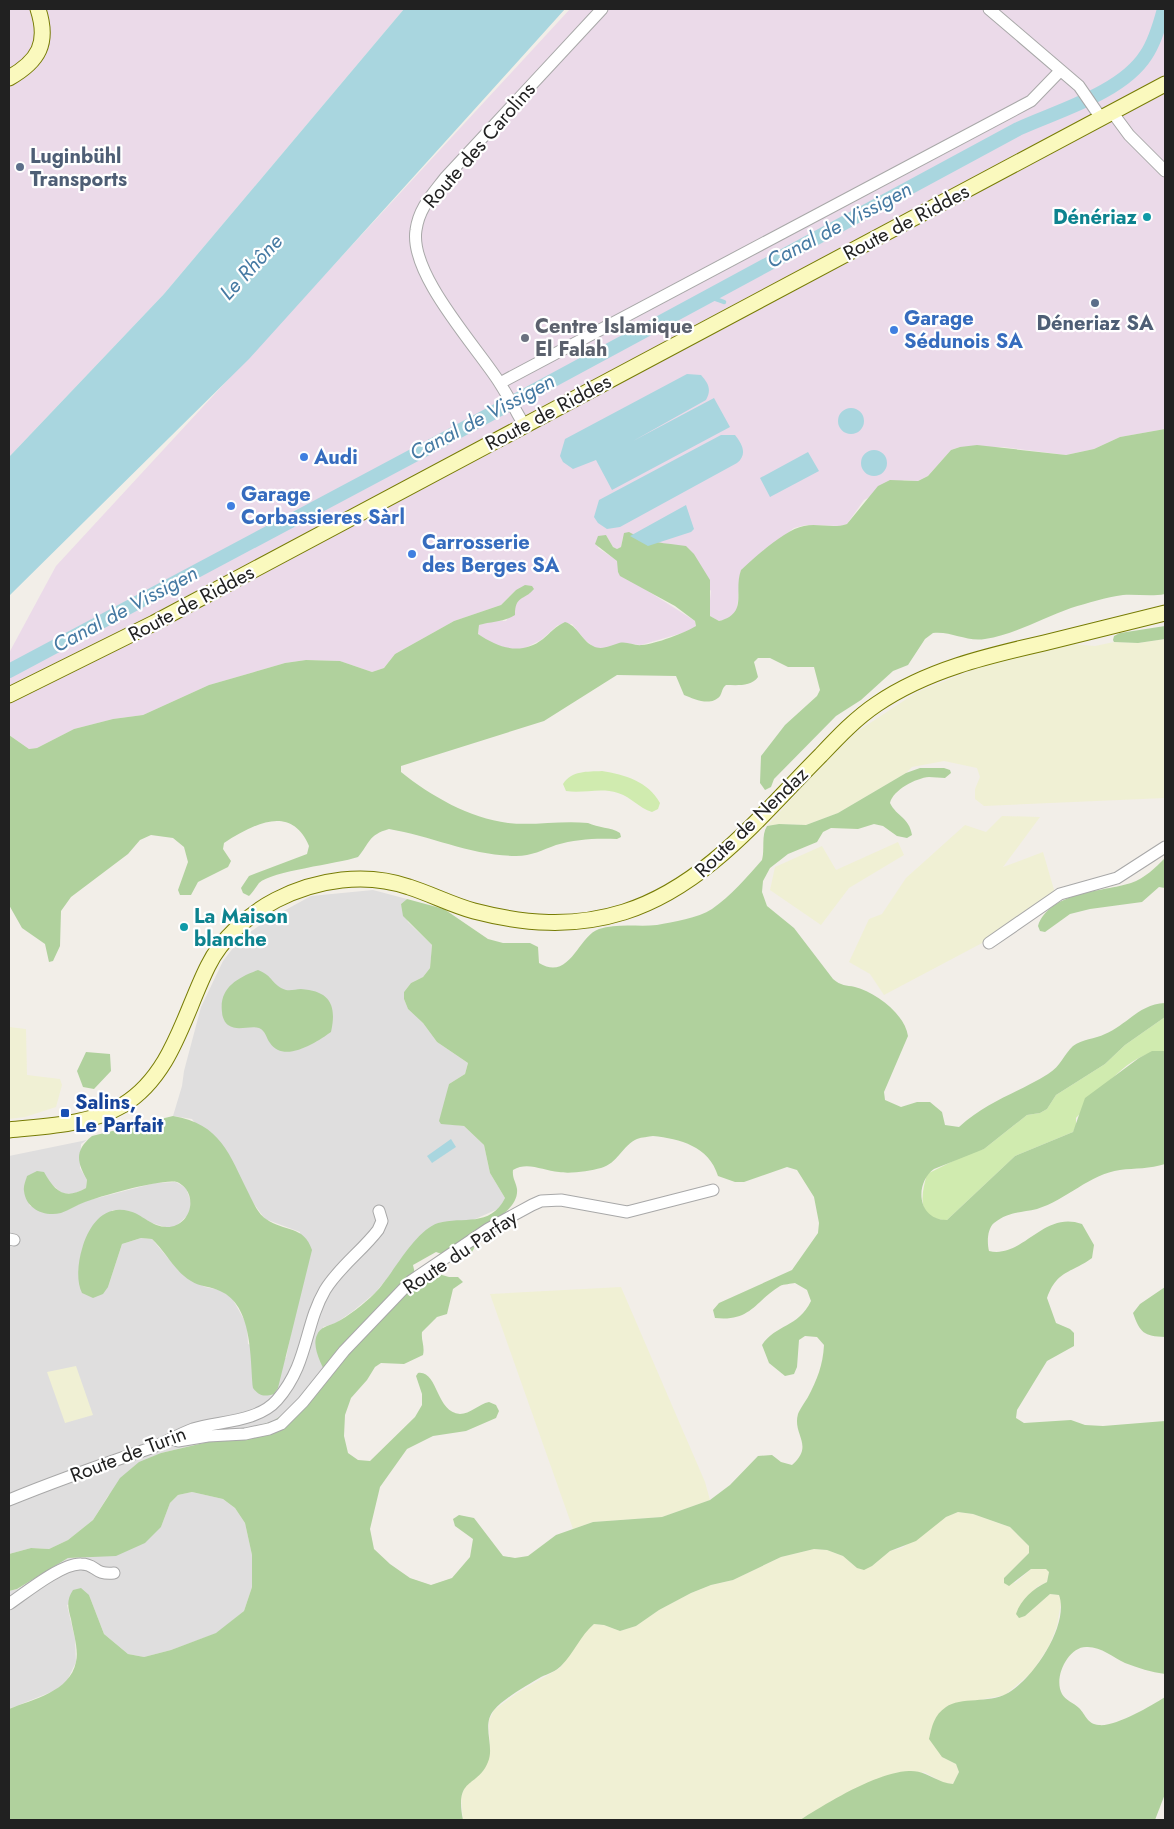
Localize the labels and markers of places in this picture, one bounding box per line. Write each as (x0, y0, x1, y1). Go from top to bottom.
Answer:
place label: Luginbühl Transports (30, 142, 127, 194)
marker: Luginbühl Transports (14, 161, 26, 173)
place label: Dénériaz (1053, 203, 1138, 232)
marker: Dénériaz (1141, 211, 1153, 223)
marker: Déneriaz SA (1089, 297, 1101, 309)
place label: Garage Sédunois SA (904, 304, 1023, 356)
place label: Déneriaz SA (1036, 309, 1154, 338)
place label: Centre Islamique El Falah (535, 312, 693, 364)
marker: Garage Sédunois SA (888, 324, 900, 336)
marker: Centre Islamique El Falah (519, 332, 531, 344)
place label: Audi (313, 443, 358, 472)
marker: Audi (298, 451, 310, 463)
place label: Garage Corbassieres Sàrl (241, 480, 405, 532)
marker: Garage Corbassieres Sàrl (225, 500, 237, 512)
place label: Carrosserie des Berges SA (422, 528, 560, 580)
marker: Carrosserie des Berges SA (406, 548, 418, 560)
place label: La Maison blanche (194, 902, 288, 954)
marker: La Maison blanche (178, 921, 190, 933)
place label: Salins, Le Parfait (75, 1088, 164, 1140)
marker: Salins, Le Parfait (59, 1107, 71, 1119)

